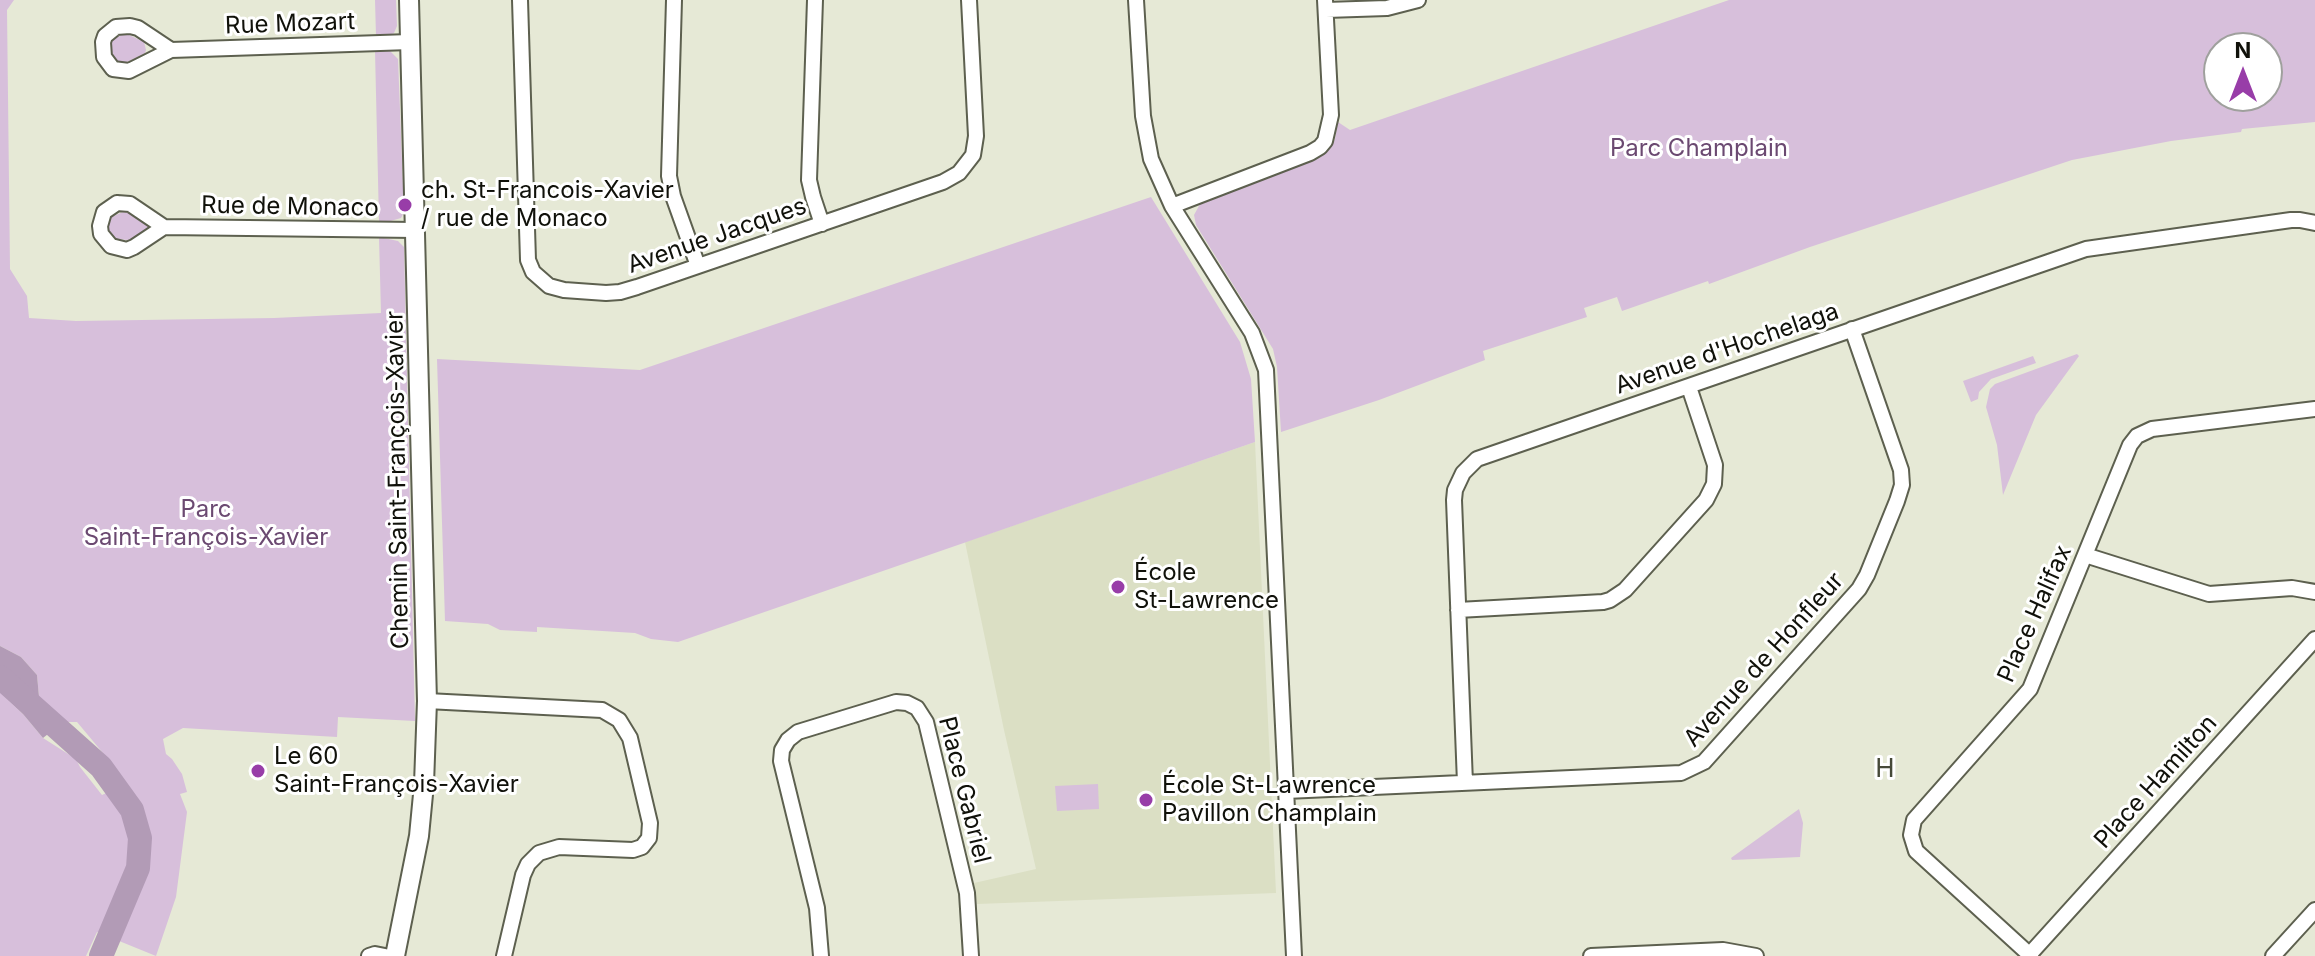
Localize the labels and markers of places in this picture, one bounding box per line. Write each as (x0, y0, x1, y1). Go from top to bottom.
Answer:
place label: ch. St-Francois-Xavier / rue de Monaco (421, 177, 674, 233)
marker: ch. St-Francois-Xavier / rue de Monaco (396, 196, 414, 214)
place label: École St-Lawrence (1134, 559, 1279, 615)
marker: École St-Lawrence (1109, 578, 1127, 596)
place label: Le 60 Saint-François-Xavier (274, 743, 519, 799)
marker: Le 60 Saint-François-Xavier (249, 762, 267, 780)
place label: École St-Lawrence Pavillon Champlain (1162, 772, 1377, 828)
marker: École St-Lawrence Pavillon Champlain (1137, 791, 1155, 809)

